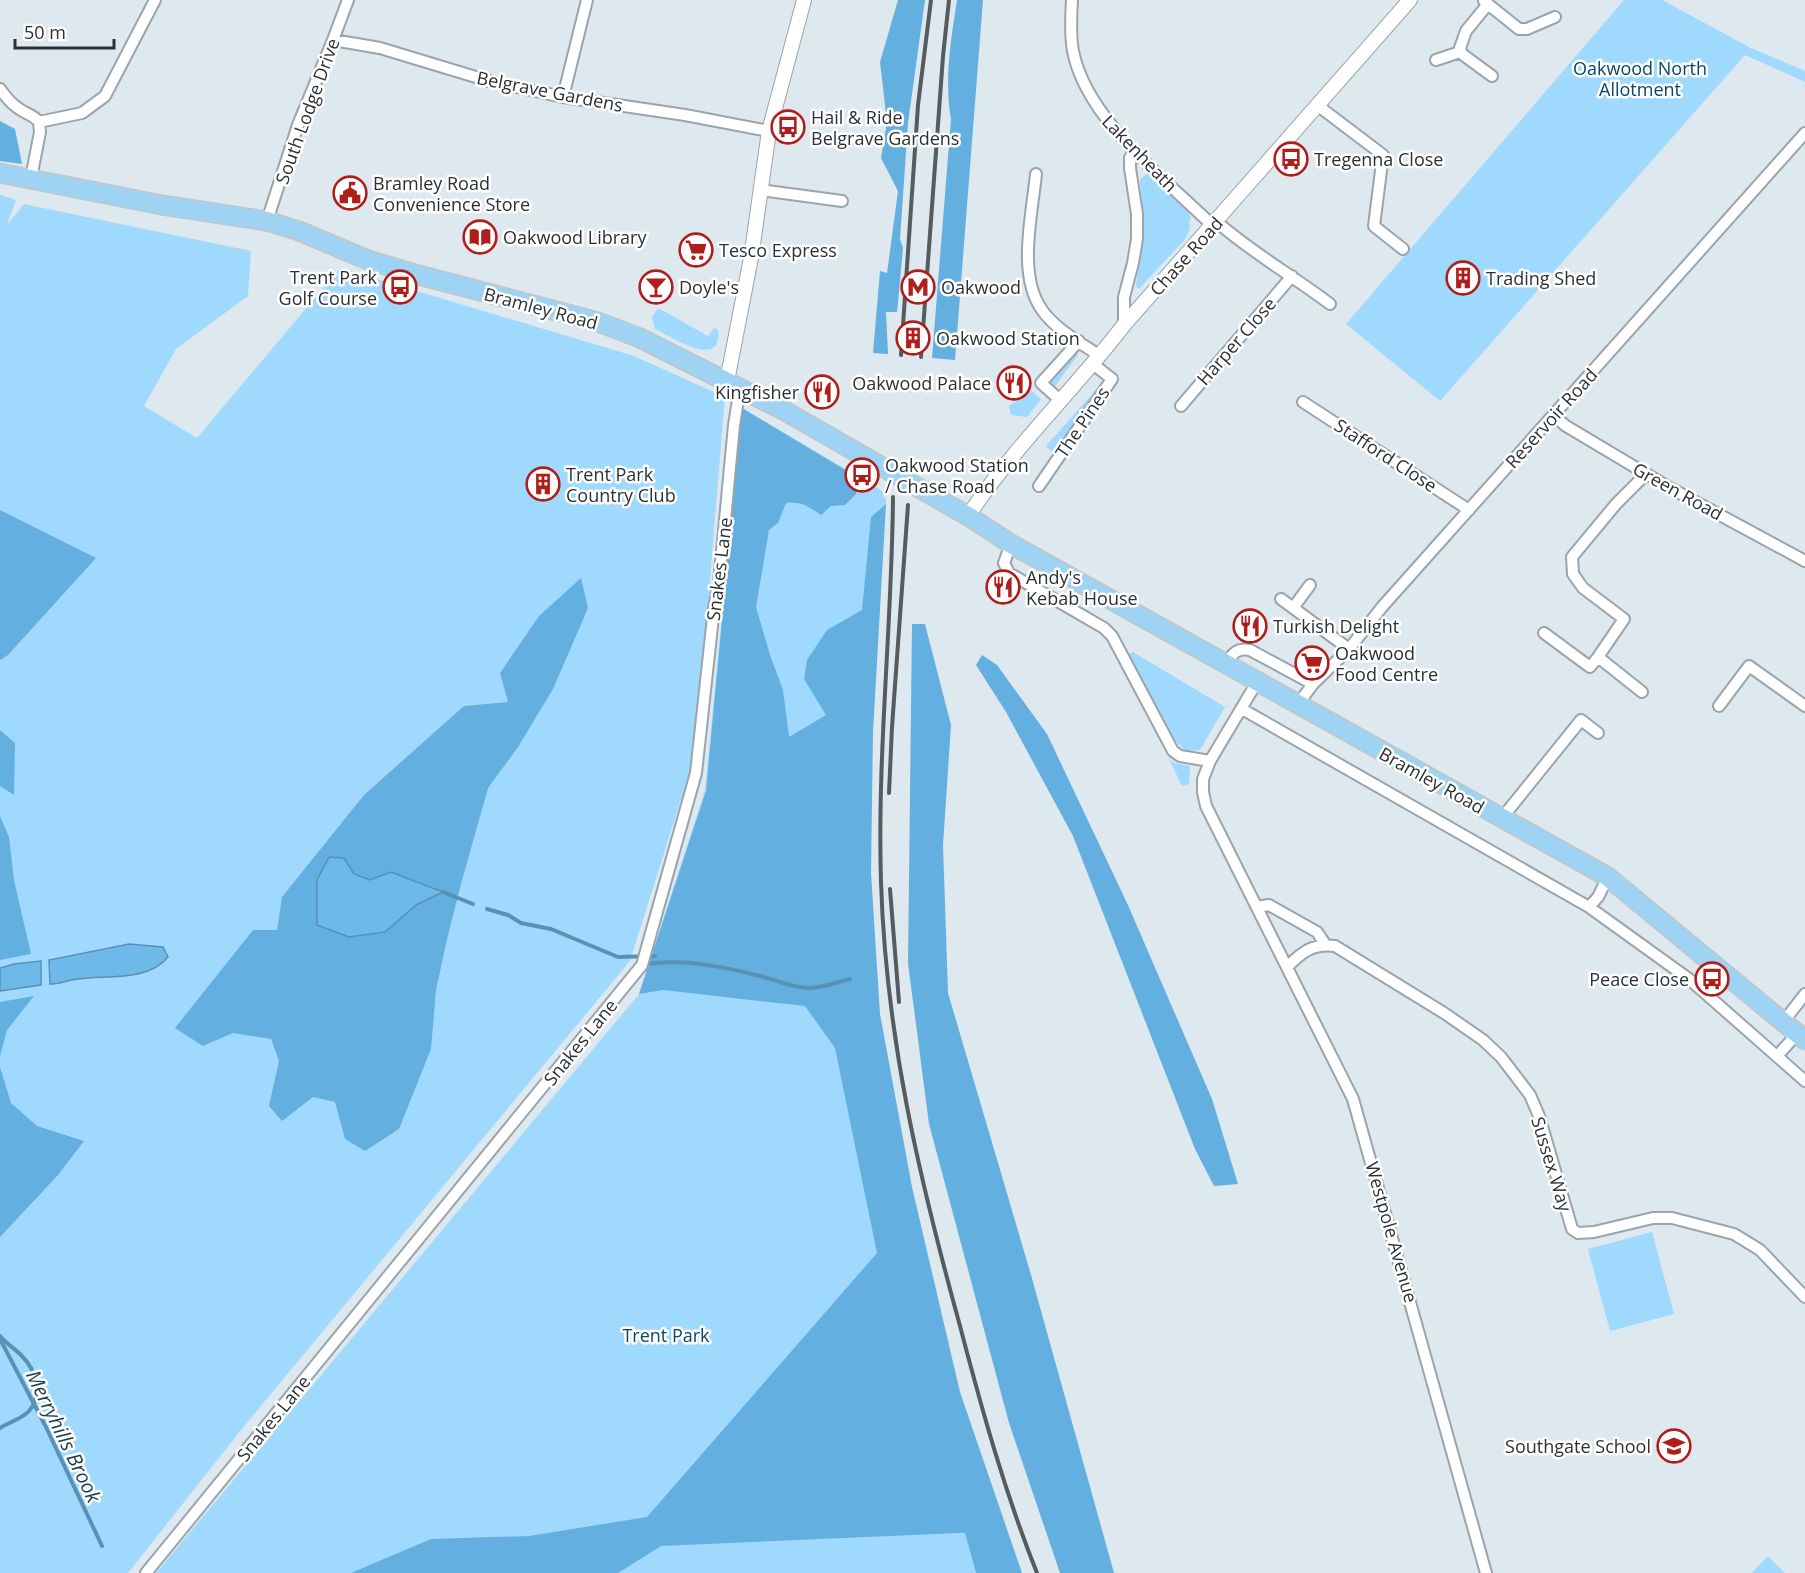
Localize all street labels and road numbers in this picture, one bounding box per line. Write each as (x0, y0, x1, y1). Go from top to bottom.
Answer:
street label: South Lodge Drive (269, 35, 345, 187)
street label: Belgrave Gardens (475, 65, 625, 117)
street label: Lakenheath (1097, 109, 1183, 197)
street label: Chase Road (1144, 211, 1228, 301)
street label: Bramley Road (481, 281, 601, 335)
street label: Harper Close (1191, 292, 1281, 390)
street label: Reservoir Road (1500, 363, 1602, 473)
street label: The Pines (1049, 382, 1115, 462)
street label: Stafford Close (1330, 413, 1442, 497)
street label: Green Road (1629, 456, 1727, 526)
street label: Snakes Lane (701, 516, 737, 622)
street label: Bramley Road (1375, 741, 1489, 819)
street label: Snakes Lane (538, 994, 622, 1090)
street label: Sussex Way (1526, 1114, 1578, 1215)
street label: Westpole Avenue (1360, 1159, 1424, 1305)
street label: Snakes Lane (231, 1370, 315, 1466)

